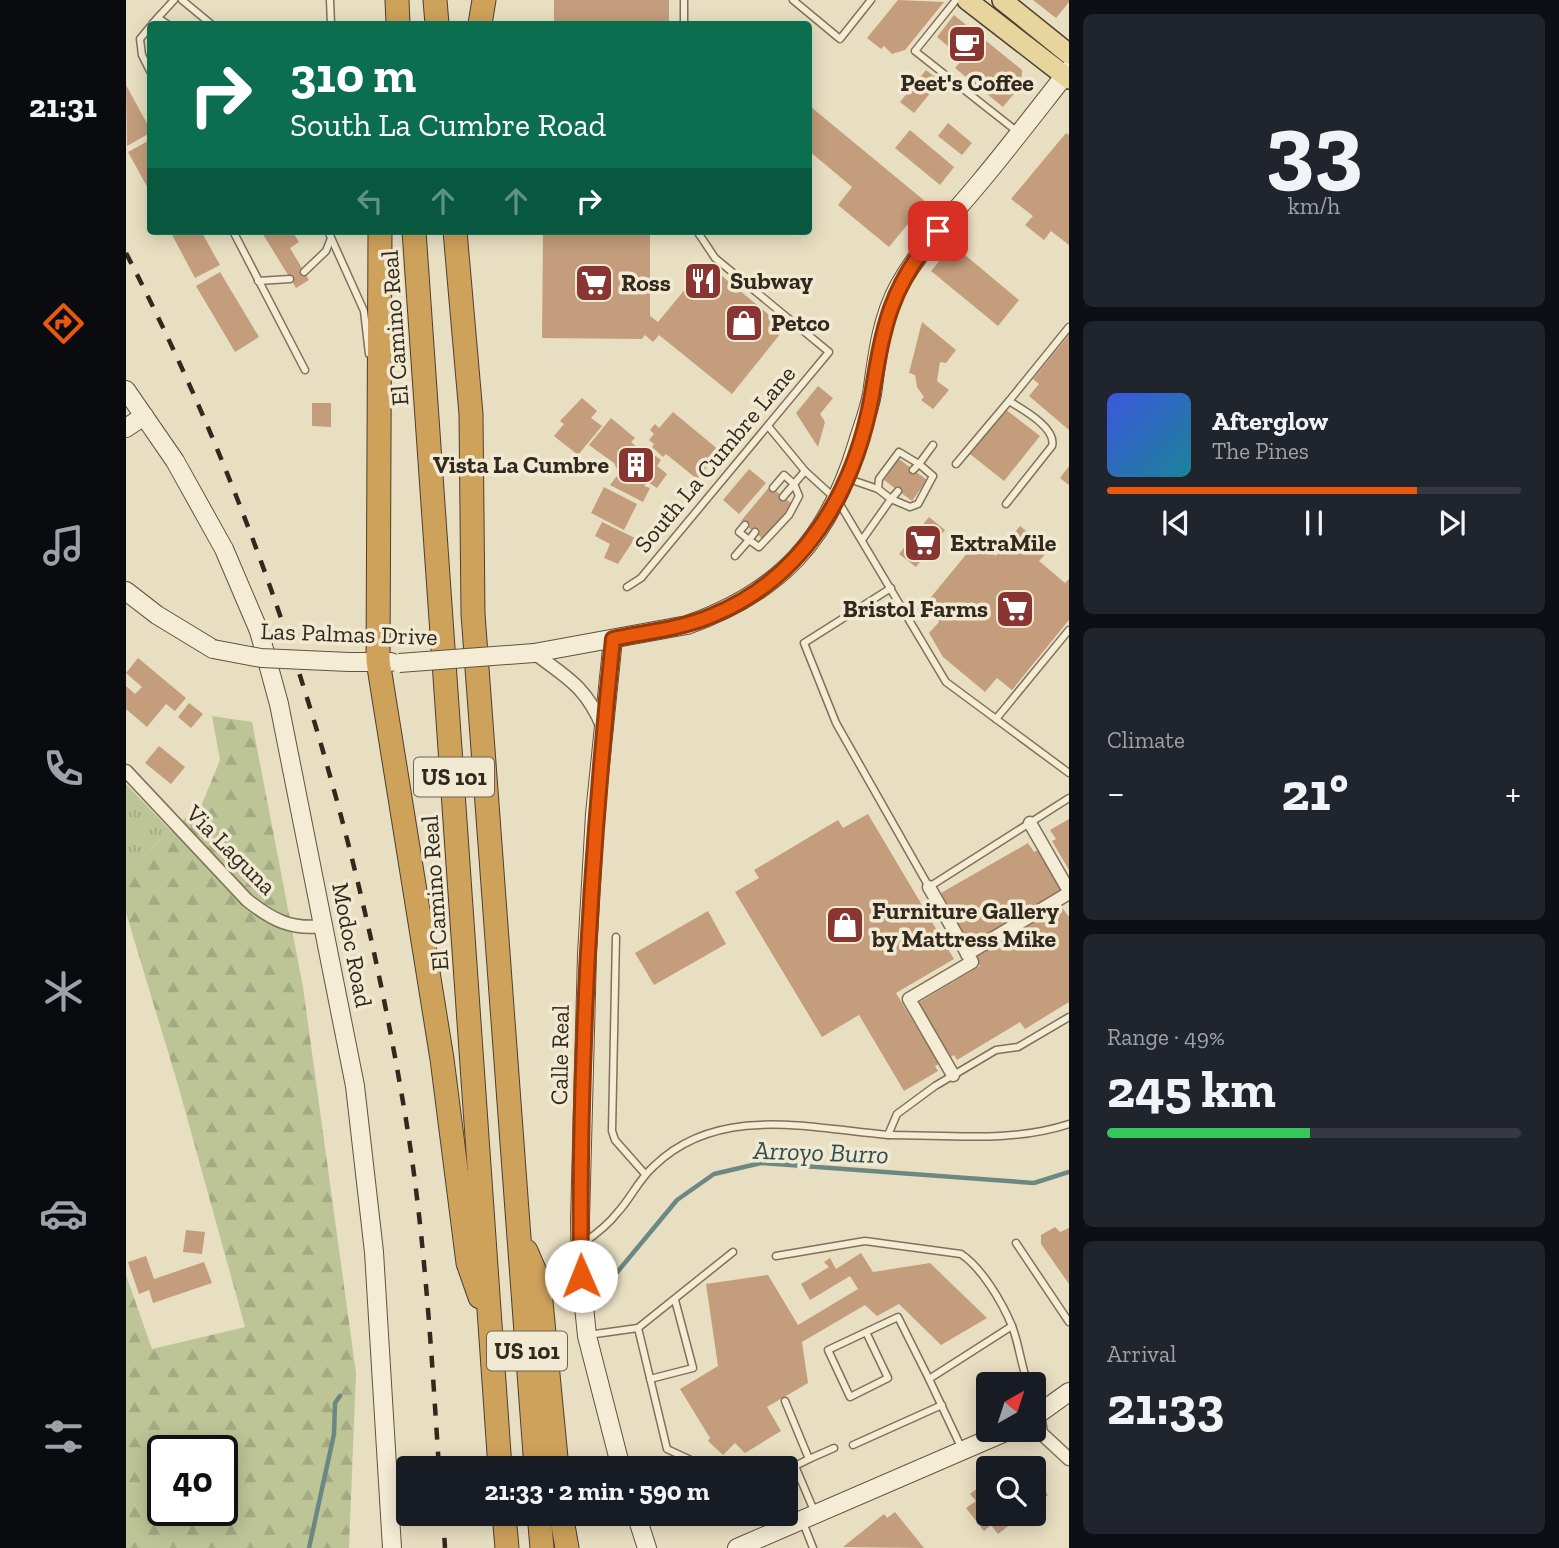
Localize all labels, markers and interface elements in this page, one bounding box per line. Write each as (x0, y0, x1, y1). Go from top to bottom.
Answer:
cafe icon: Peet's Coffee (946, 23, 988, 65)
text: 310 m (290, 46, 416, 105)
icon: right (175, 49, 266, 140)
place label: Peet's Coffee (900, 68, 1034, 97)
text: 21:31 (29, 87, 97, 125)
text: 33 (1265, 92, 1363, 201)
text: South La Cumbre Road (290, 106, 606, 144)
icon: left (351, 182, 389, 220)
icon: ahead (424, 182, 462, 220)
icon: ahead (497, 182, 535, 220)
icon: right (570, 182, 608, 220)
text: km/h (1288, 192, 1340, 220)
pin (908, 201, 968, 261)
icon: arrive (919, 212, 957, 250)
street label: El Camino Real (375, 249, 414, 407)
restaurant icon: Subway (682, 260, 724, 302)
supermarket icon: Ross (573, 262, 615, 304)
place label: Subway (730, 266, 813, 295)
place label: Ross (621, 268, 671, 297)
icon: directions (39, 299, 88, 348)
shop icon: Petco (723, 302, 765, 344)
place label: Petco (771, 308, 830, 337)
street label: South La Cumbre Lane (628, 359, 801, 558)
text: Afterglow (1212, 405, 1328, 437)
text: The Pines (1212, 437, 1309, 465)
building icon: Vista La Cumbre (615, 444, 657, 486)
place label: Vista La Cumbre (433, 450, 609, 479)
icon: previous (1157, 504, 1195, 542)
icon: pause (1295, 504, 1333, 542)
icon: next (1433, 504, 1471, 542)
icon: music (39, 521, 88, 570)
supermarket icon: ExtraMile (902, 522, 944, 564)
place label: ExtraMile (950, 528, 1057, 557)
supermarket icon: Bristol Farms (994, 588, 1036, 630)
place label: Bristol Farms (843, 594, 988, 623)
street label: Las Palmas Drive (260, 616, 438, 651)
text: Climate (1107, 726, 1185, 754)
icon: phone (39, 744, 88, 793)
road number: US 101 (414, 758, 494, 796)
text: 21° (1281, 761, 1348, 823)
text: − (1107, 770, 1125, 816)
text: + (1505, 770, 1521, 816)
street label: Via Laguna (180, 798, 283, 901)
street label: El Camino Real (415, 814, 454, 972)
street label: Modoc Road (326, 880, 379, 1010)
place label: Furniture Gallery by Mattress Mike (871, 896, 1059, 953)
shop icon: Furniture Gallery by Mattress Mike (824, 904, 866, 946)
icon: climate (39, 967, 88, 1016)
street label: Calle Real (544, 1005, 575, 1105)
text: Range · 49% (1107, 1023, 1225, 1051)
text: 245 km (1107, 1058, 1276, 1120)
water label: Arroyo Burro (752, 1134, 889, 1170)
icon: car (39, 1189, 88, 1238)
position arrow (544, 1239, 618, 1313)
road number: US 101 (487, 1332, 567, 1370)
text: Arrival (1107, 1340, 1176, 1368)
north arrow (976, 1372, 1046, 1442)
map controls (976, 1372, 1046, 1526)
text: 21:33 (1107, 1375, 1224, 1437)
icon: filters (39, 1412, 88, 1461)
speed limit sign: 40 (147, 1435, 238, 1526)
button: search (976, 1456, 1046, 1526)
text: 21:33 · 2 min · 590 m (485, 1475, 709, 1507)

